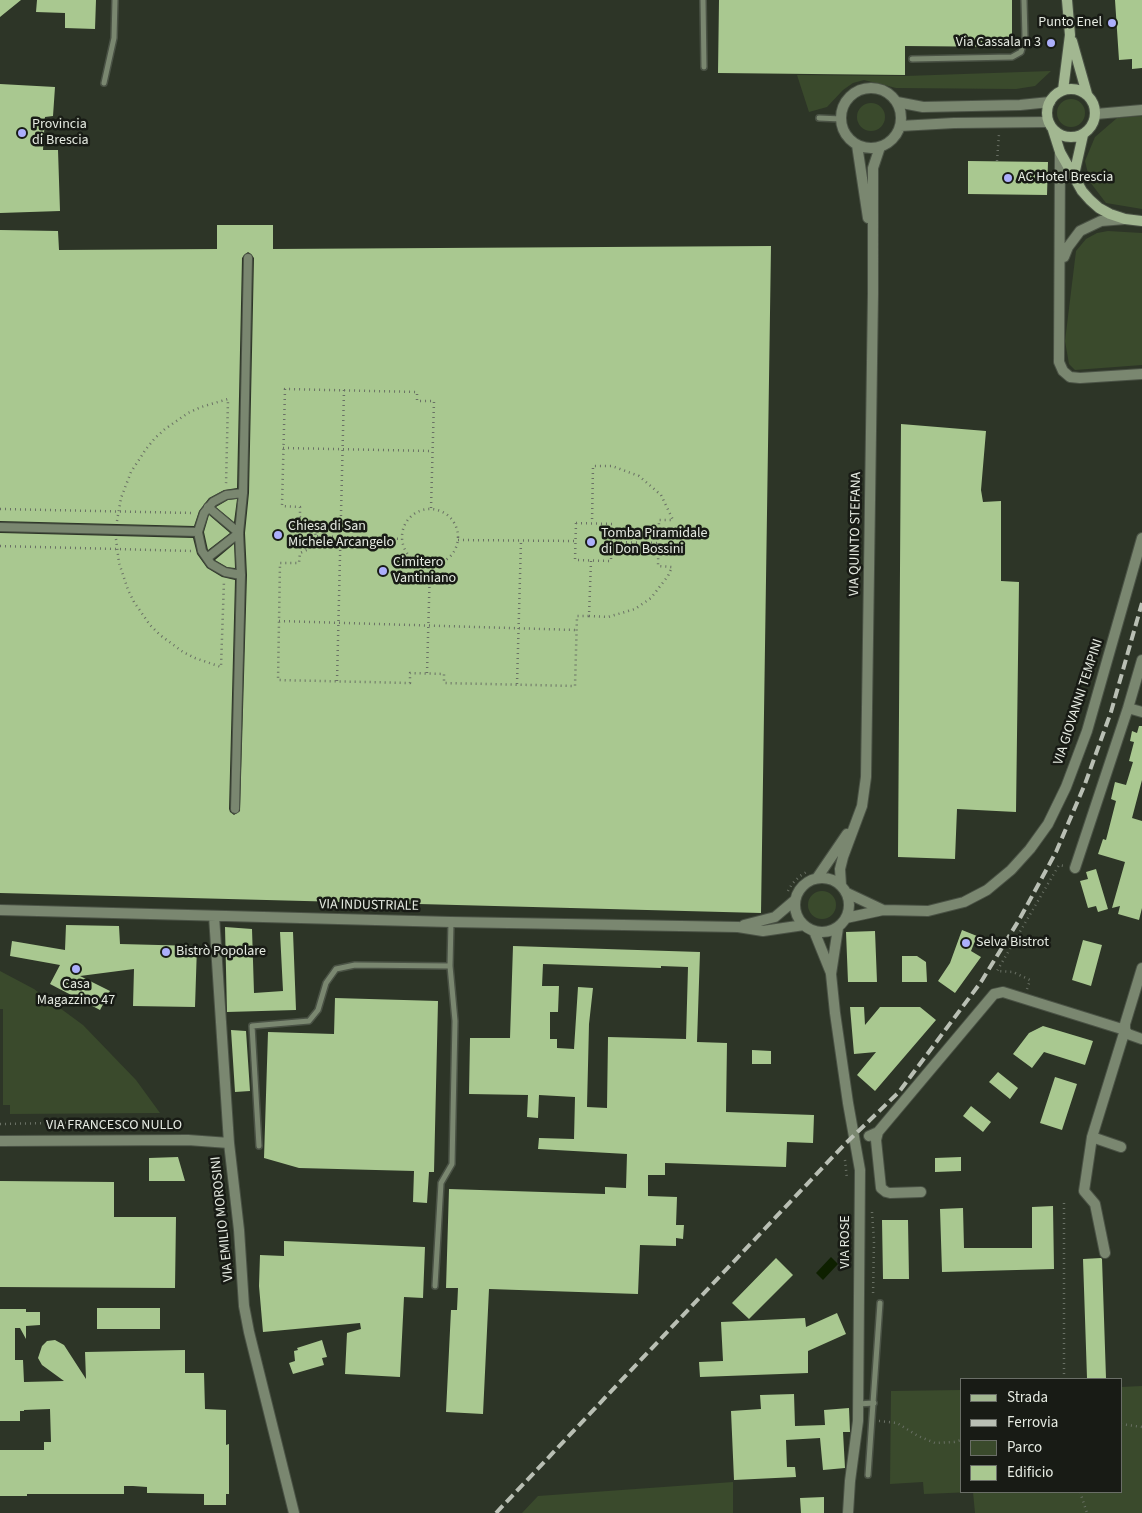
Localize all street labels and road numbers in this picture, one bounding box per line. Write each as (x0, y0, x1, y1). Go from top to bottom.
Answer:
street label: VIA QUINTO STEFANA (847, 472, 865, 596)
street label: VIA GIOVANNI TEMPINI (1051, 637, 1107, 767)
street label: VIA INDUSTRIALE (319, 897, 419, 915)
street label: VIA FRANCESCO NULLO (46, 1118, 182, 1134)
street label: VIA EMILIO MOROSINI (208, 1156, 238, 1282)
street label: VIA ROSE (838, 1215, 854, 1269)

